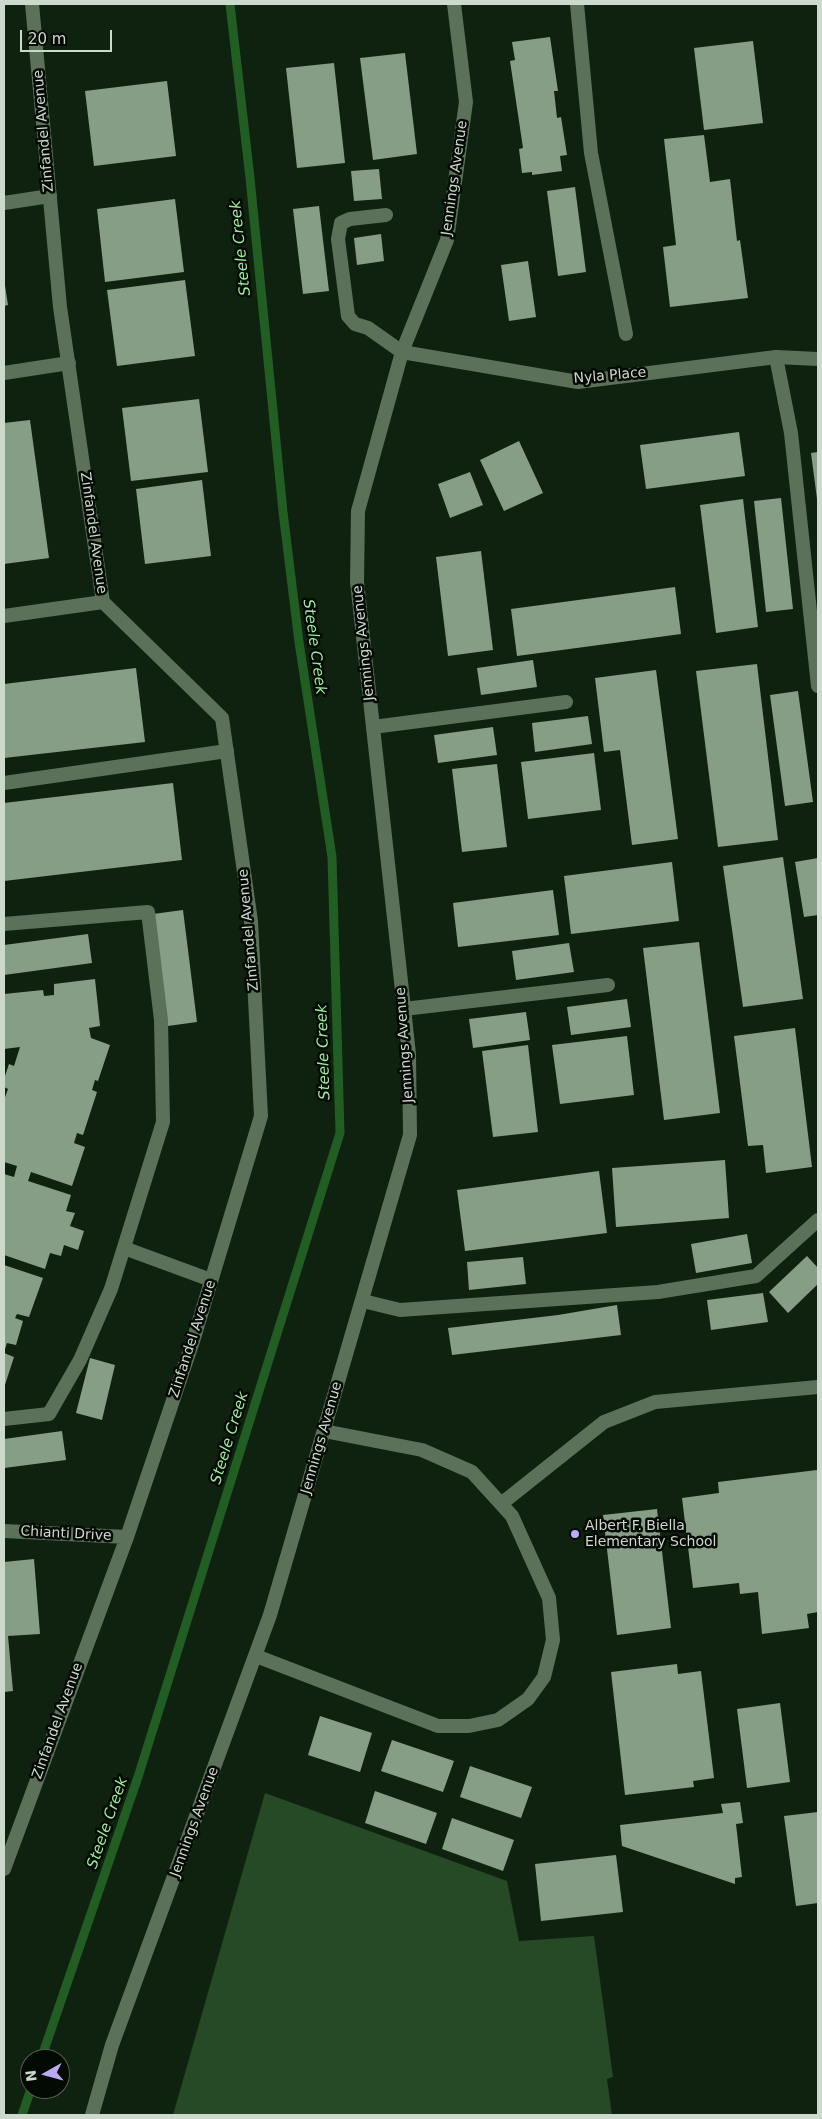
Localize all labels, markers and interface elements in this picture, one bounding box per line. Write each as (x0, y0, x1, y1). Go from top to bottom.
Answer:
scale bar (22, 20, 115, 52)
text: 20 m (28, 30, 66, 48)
street label: Zinfandel Avenue (30, 69, 58, 193)
street label: Jennings Avenue (439, 119, 471, 237)
water label: Steele Creek (227, 199, 255, 297)
street label: Nyla Place (573, 364, 647, 388)
street label: Zinfandel Avenue (76, 471, 110, 595)
street label: Jennings Avenue (350, 584, 378, 702)
water label: Steele Creek (298, 598, 330, 696)
street label: Zinfandel Avenue (235, 868, 263, 992)
street label: Jennings Avenue (393, 987, 417, 1103)
water label: Steele Creek (313, 1004, 335, 1100)
street label: Zinfandel Avenue (166, 1278, 220, 1400)
street label: Jennings Avenue (298, 1380, 346, 1496)
water label: Steele Creek (207, 1390, 253, 1486)
place label: Albert F. Biella Elementary School (585, 1518, 717, 1550)
street label: Chianti Drive (20, 1523, 112, 1545)
marker: Albert F. Biella Elementary School (569, 1528, 581, 1540)
street label: Zinfandel Avenue (29, 1661, 87, 1781)
street label: Jennings Avenue (167, 1765, 223, 1879)
water label: Steele Creek (84, 1775, 132, 1871)
north arrow (20, 2049, 70, 2099)
text: N (22, 2069, 40, 2082)

